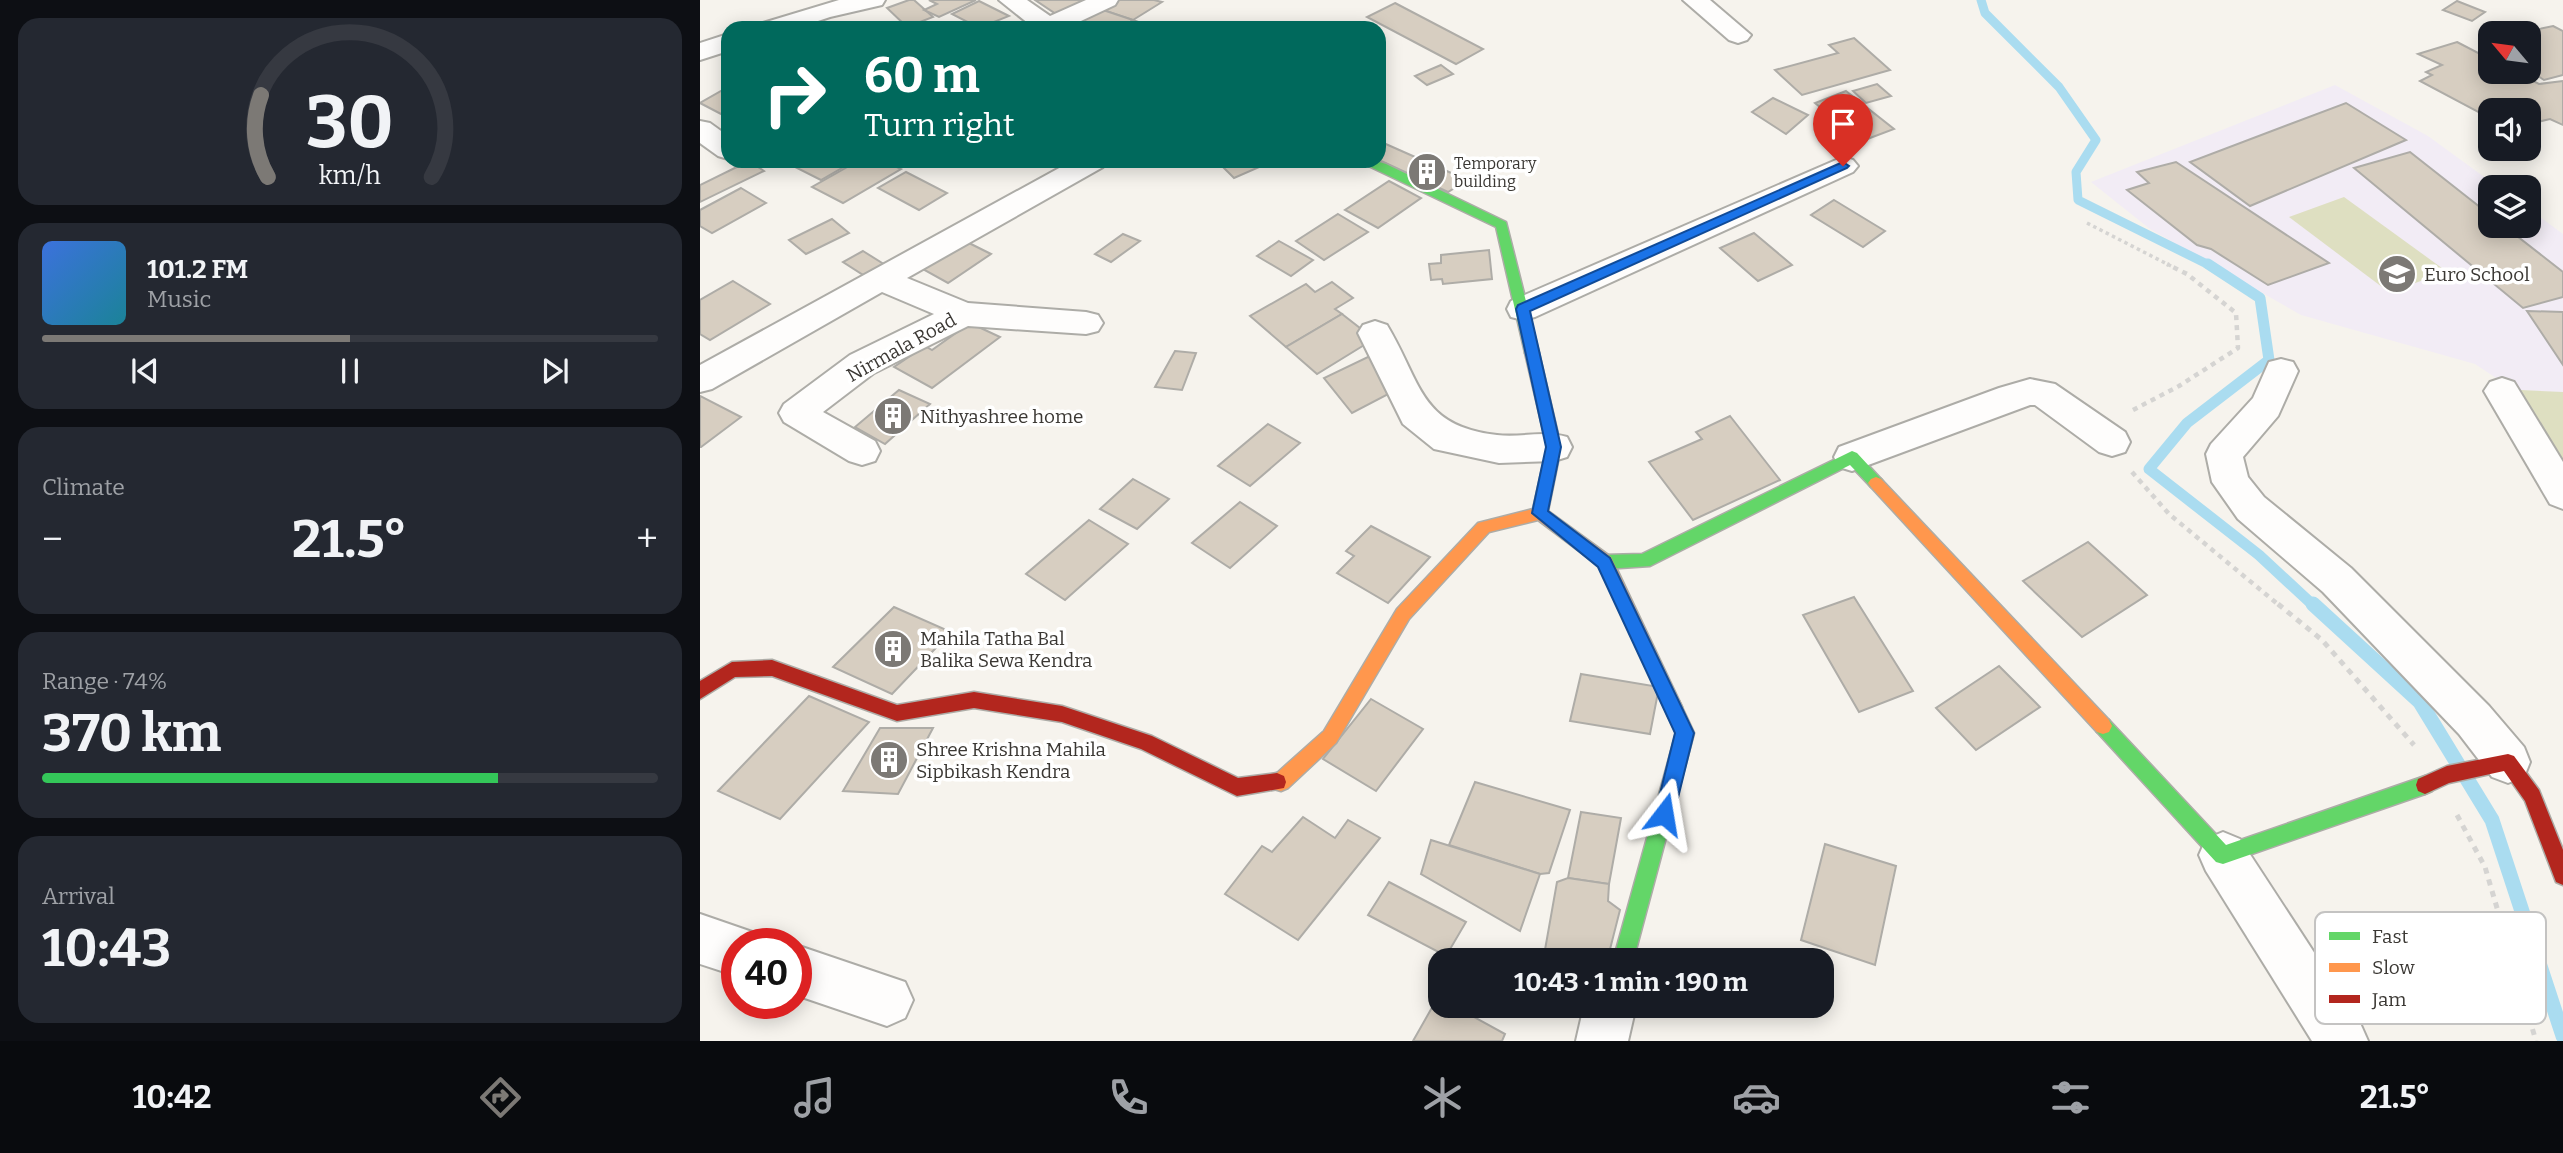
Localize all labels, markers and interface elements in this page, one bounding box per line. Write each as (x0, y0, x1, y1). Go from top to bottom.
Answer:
north arrow (2478, 21, 2541, 84)
map controls (2478, 21, 2541, 238)
text: 60 m (864, 46, 980, 105)
icon: right (749, 49, 840, 140)
text: 30 (306, 80, 394, 167)
pin (1813, 94, 1873, 166)
button: sound (2478, 98, 2541, 161)
icon: arrive (1824, 105, 1862, 143)
text: Turn right (864, 106, 1015, 144)
building icon: Temporary building (1406, 151, 1448, 193)
place label: Temporary building (1454, 154, 1537, 191)
text: km/h (319, 161, 381, 191)
button: layers (2478, 175, 2541, 238)
school or university icon: Euro School (2376, 253, 2418, 295)
text: 101.2 FM (147, 254, 248, 285)
place label: Euro School (2424, 263, 2530, 286)
text: Music (147, 285, 211, 313)
street label: Nirmala Road (843, 308, 960, 387)
icon: previous (126, 352, 164, 390)
icon: pause (331, 352, 369, 390)
icon: next (536, 352, 574, 390)
building icon: Nithyashree home (872, 395, 914, 437)
place label: Nithyashree home (920, 405, 1083, 428)
text: Climate (42, 473, 125, 501)
text: 21.5° (292, 508, 407, 571)
text: − (42, 516, 63, 562)
text: + (636, 516, 658, 562)
place label: Mahila Tatha Bal Balika Sewa Kendra (920, 627, 1093, 672)
building icon: Mahila Tatha Bal Balika Sewa Kendra (872, 628, 914, 670)
text: Range · 74% (42, 667, 167, 695)
text: 370 km (42, 702, 221, 765)
place label: Shree Krishna Mahila Sipbikash Kendra (916, 738, 1107, 783)
building icon: Shree Krishna Mahila Sipbikash Kendra (868, 739, 910, 781)
position arrow (1627, 777, 1701, 851)
text: Arrival (42, 882, 115, 910)
legend (2315, 912, 2546, 1024)
text: 10:43 (42, 917, 171, 980)
text: Fast (2372, 925, 2409, 948)
speed limit sign: 40 (721, 928, 812, 1019)
text: Slow (2372, 956, 2415, 979)
text: 10:43 · 1 min · 190 m (1514, 967, 1748, 998)
text: Jam (2371, 988, 2406, 1011)
icon: directions (476, 1073, 525, 1122)
icon: music (790, 1073, 839, 1122)
icon: phone (1104, 1073, 1153, 1122)
icon: climate (1418, 1073, 1467, 1122)
icon: car (1732, 1073, 1781, 1122)
icon: filters (2046, 1073, 2095, 1122)
text: 10:42 (132, 1078, 212, 1116)
text: 21.5° (2360, 1078, 2430, 1116)

